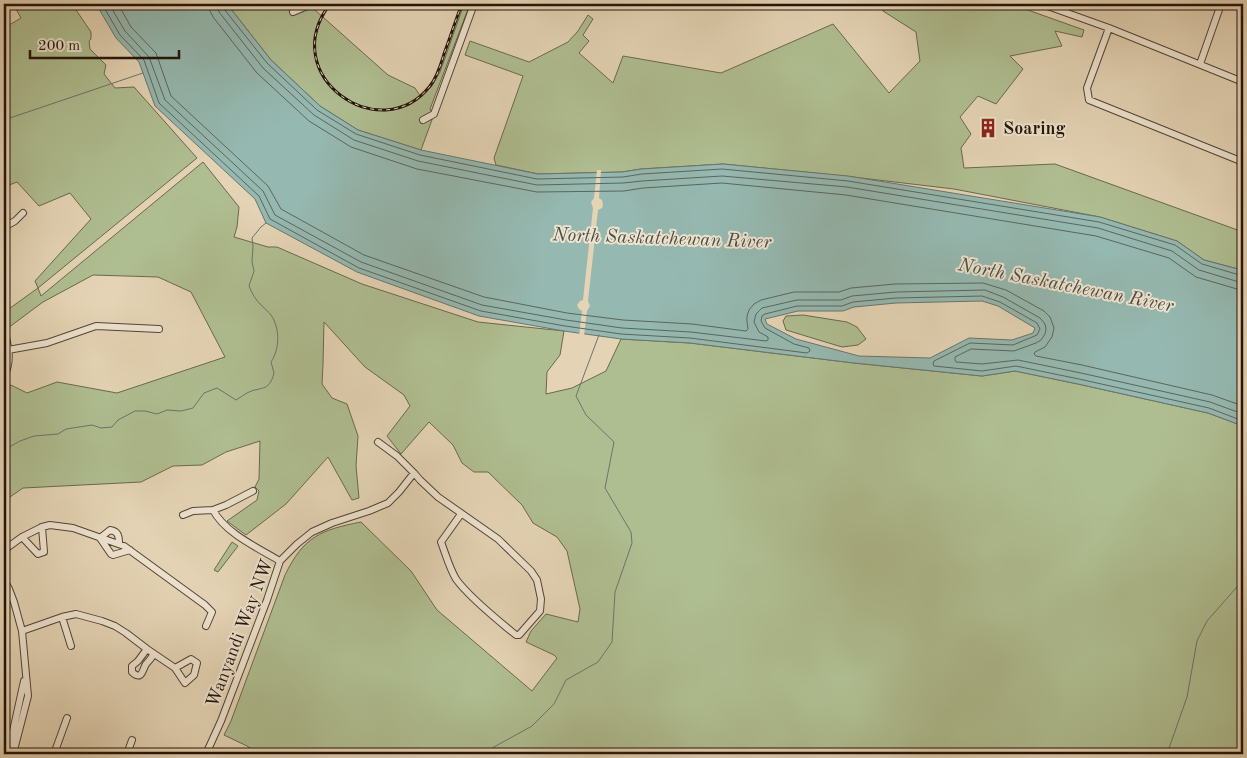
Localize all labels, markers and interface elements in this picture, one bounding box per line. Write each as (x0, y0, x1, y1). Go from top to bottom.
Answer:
scale bar (30, 28, 179, 60)
text: 200 m (38, 39, 80, 54)
building icon: Soaring (977, 117, 999, 139)
place label: Soaring (1003, 120, 1066, 138)
water label: North Saskatchewan River (551, 226, 773, 253)
water label: North Saskatchewan River (955, 256, 1176, 317)
street label: Wanyandi Way NW (203, 557, 277, 710)

